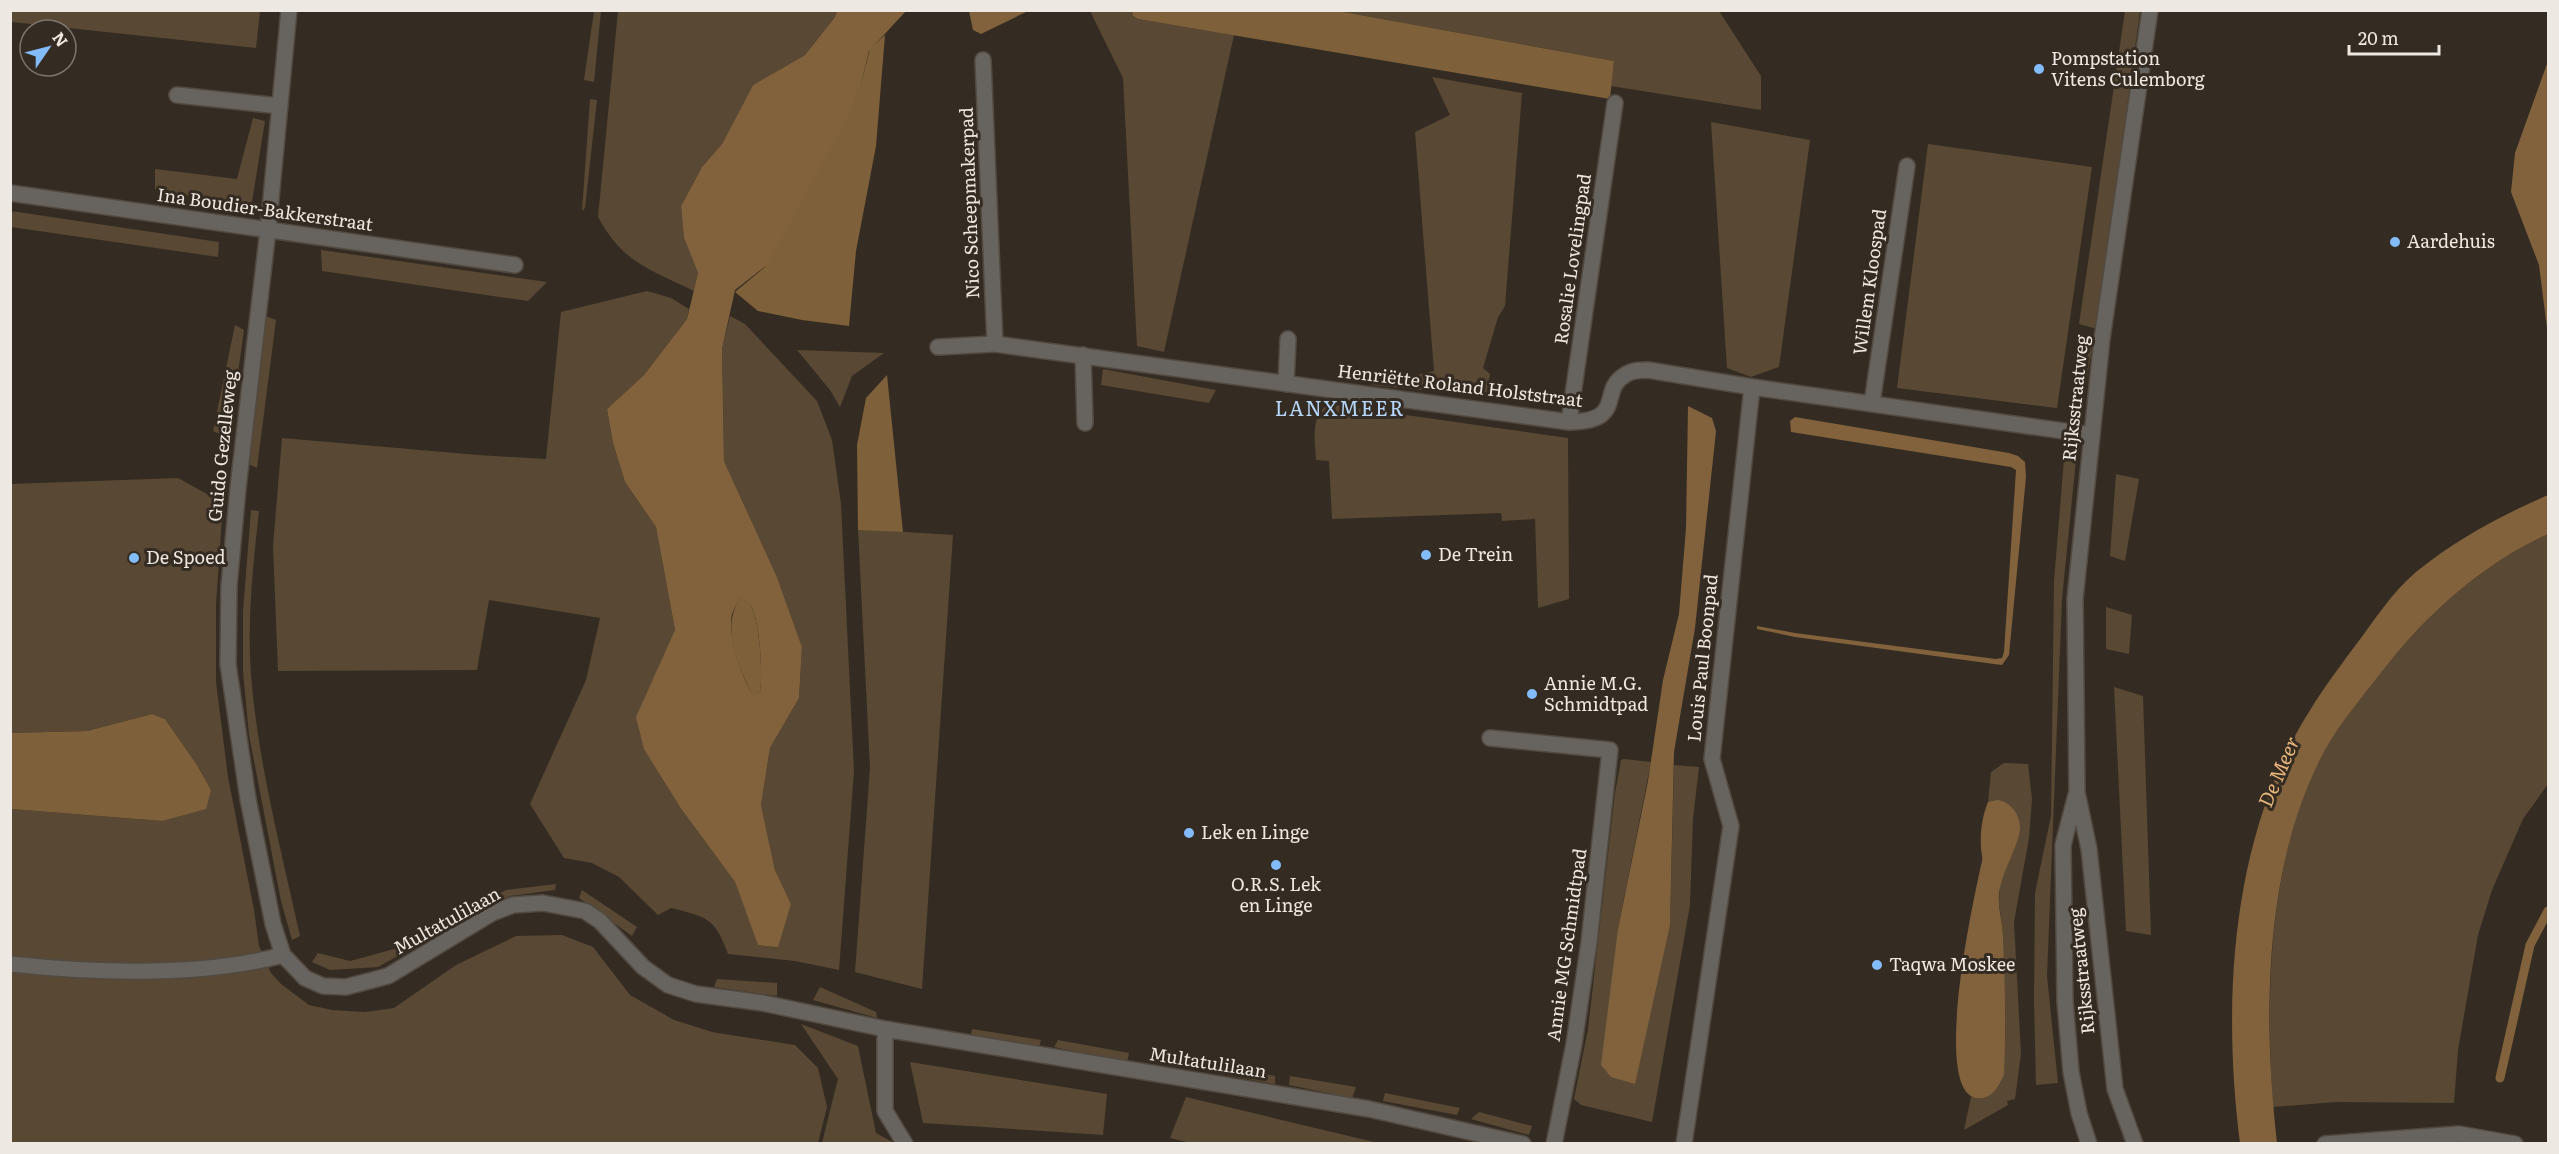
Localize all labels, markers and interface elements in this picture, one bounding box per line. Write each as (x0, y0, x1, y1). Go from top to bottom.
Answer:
north arrow (18, 18, 78, 78)
scale bar (2349, 18, 2439, 56)
text: 20 m (2358, 24, 2399, 51)
text: N (47, 26, 75, 51)
place label: Pompstation Vitens Culemborg (2051, 44, 2206, 92)
marker: Pompstation Vitens Culemborg (2032, 62, 2046, 76)
street label: Nico Scheepmakerpad (952, 107, 985, 299)
street label: Rosalie Lovelingpad (1546, 172, 1597, 346)
street label: Ina Boudier-Bakkerstraat (155, 180, 376, 237)
street label: Willem Kloospad (1845, 207, 1892, 357)
place label: Aardehuis (2407, 227, 2495, 254)
marker: Aardehuis (2388, 235, 2402, 249)
street label: Rijksstraatweg (2054, 332, 2095, 462)
street label: Henriëtte Roland Holststraat (1336, 356, 1585, 413)
street label: Guido Gezelleweg (200, 368, 243, 523)
district label: LANXMEER (1275, 392, 1405, 422)
place label: De Trein (1438, 540, 1513, 567)
place label: De Spoed (146, 543, 226, 570)
marker: De Trein (1419, 548, 1433, 562)
marker: De Spoed (127, 551, 141, 565)
street label: Louis Paul Boonpad (1679, 573, 1724, 743)
place label: Annie M.G. Schmidtpad (1544, 669, 1648, 717)
marker: Annie M.G. Schmidtpad (1525, 687, 1539, 701)
water label: De Meer (2249, 731, 2306, 811)
place label: Lek en Linge (1201, 818, 1309, 845)
marker: Lek en Linge (1182, 826, 1196, 840)
street label: Annie MG Schmidtpad (1539, 847, 1592, 1043)
marker: O.R.S. Lek en Linge (1269, 858, 1283, 872)
place label: O.R.S. Lek en Linge (1231, 870, 1322, 918)
street label: Multatulilaan (388, 879, 505, 960)
street label: Rijksstraatweg (2060, 906, 2101, 1036)
place label: Taqwa Moskee (1889, 950, 2015, 977)
marker: Taqwa Moskee (1870, 958, 1884, 972)
street label: Multatulilaan (1148, 1039, 1269, 1084)

